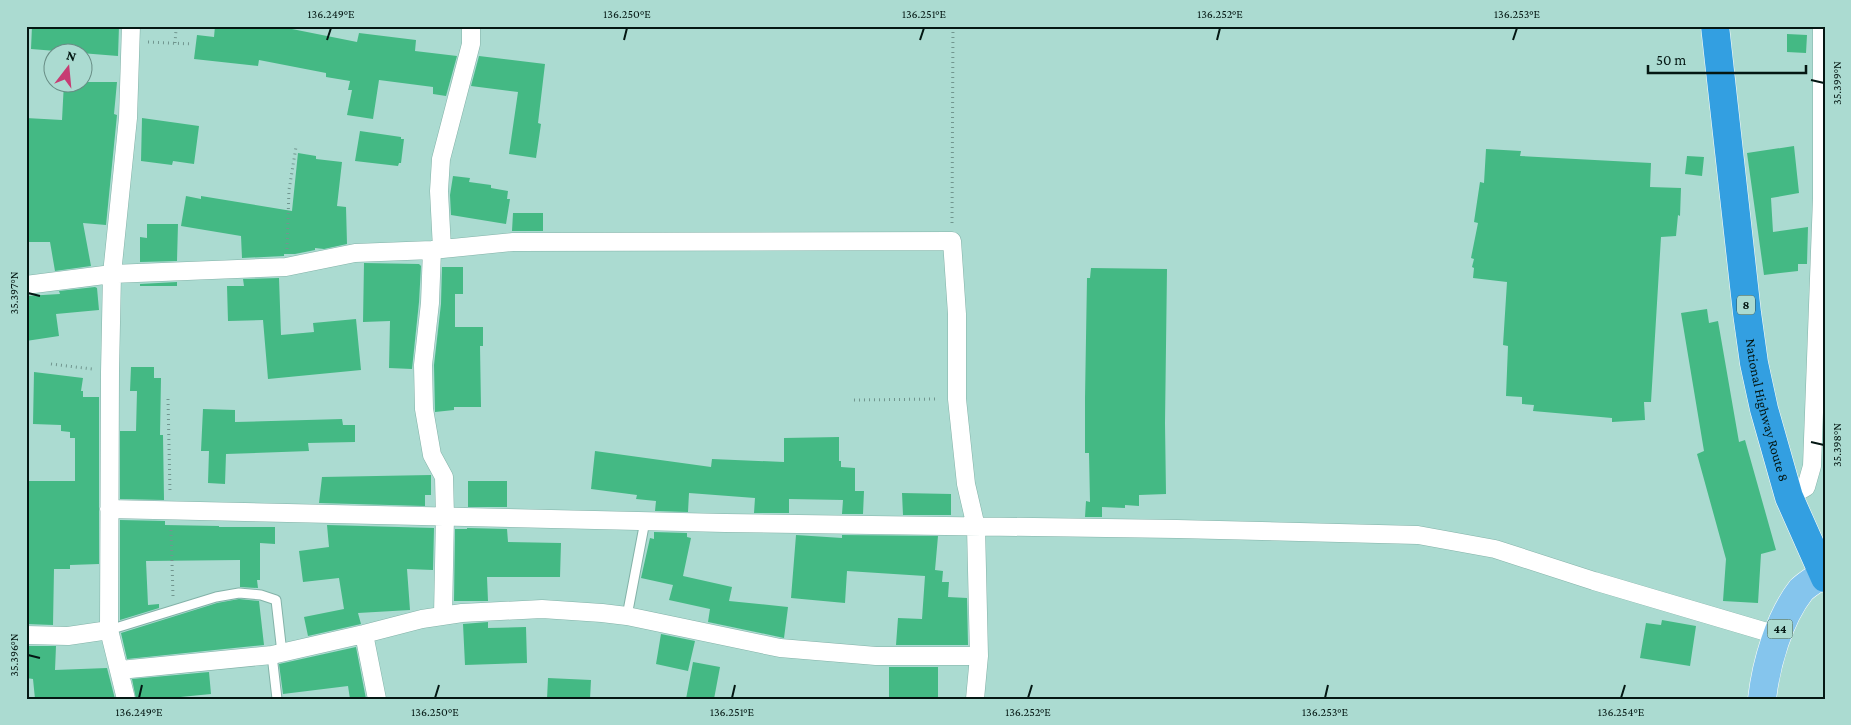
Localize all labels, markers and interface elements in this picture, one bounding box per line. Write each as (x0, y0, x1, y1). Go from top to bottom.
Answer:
text: 136.249°E (308, 7, 355, 21)
text: 136.250°E (603, 7, 651, 21)
text: 136.251°E (902, 7, 947, 21)
text: 136.252°E (1197, 7, 1243, 21)
text: 136.253°E (1494, 7, 1540, 21)
north arrow (42, 42, 92, 92)
scale bar (1648, 42, 1806, 74)
text: N (65, 46, 79, 65)
text: 50 m (1656, 52, 1686, 68)
text: 35.399°N (1830, 61, 1844, 105)
text: 35.397°N (7, 271, 21, 315)
road number: 8 (1737, 296, 1755, 314)
street label: National Highway Route 8 (1743, 337, 1792, 483)
text: 35.398°N (1830, 423, 1844, 467)
road number: 44 (1768, 620, 1792, 638)
text: 35.396°N (7, 633, 21, 677)
text: 136.249°E (116, 705, 163, 719)
text: 136.250°E (411, 705, 459, 719)
text: 136.251°E (710, 705, 755, 719)
text: 136.252°E (1005, 705, 1051, 719)
text: 136.253°E (1302, 705, 1348, 719)
text: 136.254°E (1598, 705, 1645, 719)

